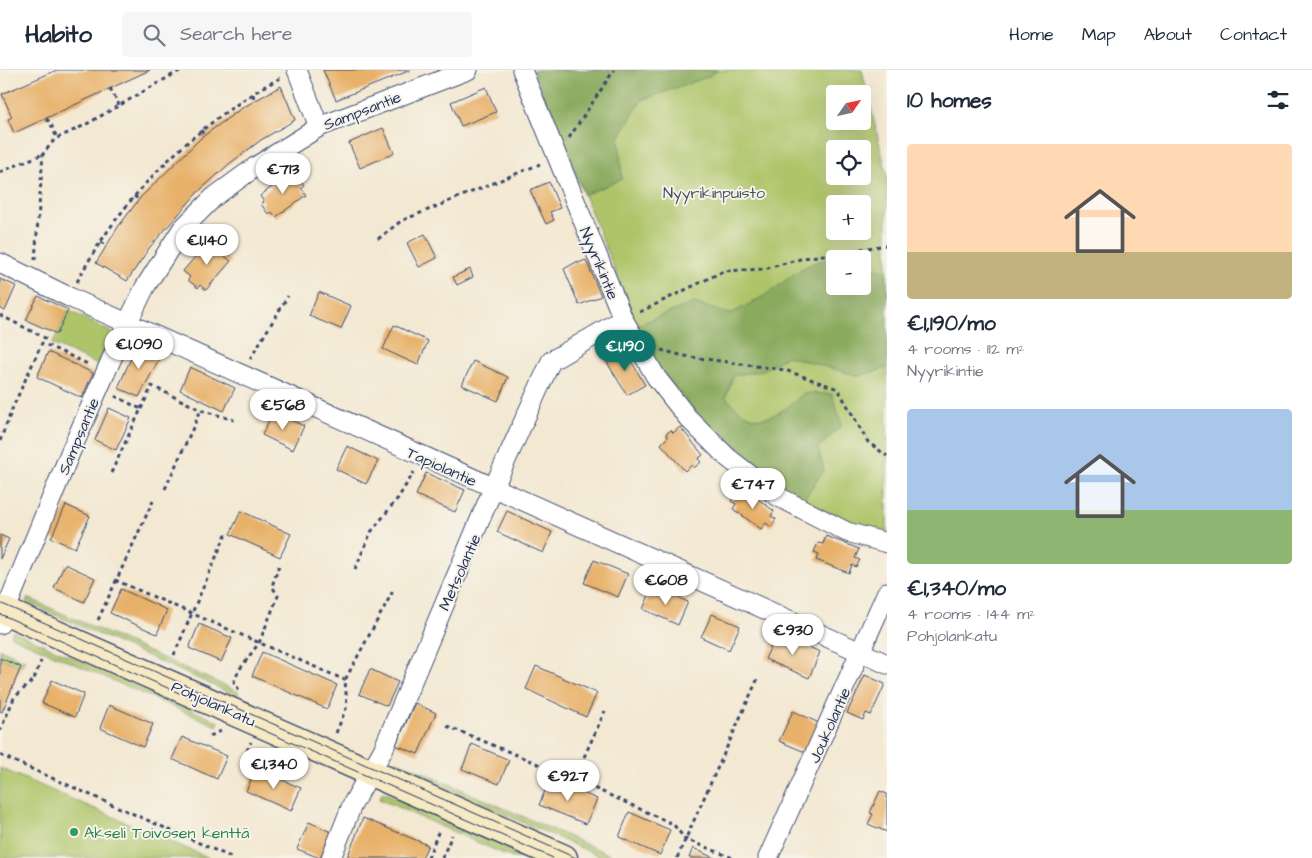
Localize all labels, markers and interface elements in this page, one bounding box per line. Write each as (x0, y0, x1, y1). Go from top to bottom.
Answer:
search box (122, 12, 472, 57)
text: Habito (25, 18, 92, 52)
icon: search (140, 21, 168, 49)
text: Search here (180, 21, 292, 48)
text: Home (1009, 22, 1054, 47)
text: Map (1082, 22, 1116, 47)
text: About (1144, 22, 1192, 47)
text: Contact (1220, 22, 1287, 47)
north arrow (826, 85, 871, 130)
map controls (826, 85, 871, 295)
street label: Sampsantie (320, 86, 405, 136)
text: 10 homes (907, 86, 992, 115)
icon: filters (1264, 86, 1292, 114)
button: locate (826, 140, 871, 185)
pin: €713 (253, 152, 313, 195)
text: €713 (267, 158, 299, 180)
icon: home (1055, 176, 1145, 266)
park label: Nyyrikinpuisto (663, 182, 765, 205)
button: + (826, 195, 871, 240)
pin: €1,140 (166, 224, 248, 266)
street label: Nyyrikintie (573, 224, 624, 304)
text: €1,140 (187, 229, 227, 251)
button: − (826, 250, 871, 295)
text: €1,190/mo (907, 309, 996, 338)
pin: €1,090 (98, 328, 180, 370)
pin: €1,190 (584, 330, 666, 372)
text: €1,090 (116, 333, 162, 355)
text: €1,190 (606, 335, 644, 357)
text: 4 rooms · 112 m² (907, 338, 1025, 360)
text: Nyyrikintie (907, 360, 984, 382)
pin: €568 (253, 388, 313, 431)
street label: Sampsantie (53, 394, 105, 478)
text: €568 (261, 394, 305, 416)
icon: home (1055, 441, 1145, 531)
street label: Tapiolantie (403, 442, 480, 492)
pin: €747 (723, 468, 783, 510)
text: €747 (731, 473, 775, 495)
street label: Metsolantie (433, 530, 487, 614)
pin: €608 (636, 564, 696, 606)
text: €608 (644, 569, 688, 591)
text: €1,340/mo (907, 574, 1006, 603)
text: 4 rooms · 144 m² (907, 603, 1035, 625)
pin: €930 (763, 614, 823, 656)
text: €930 (773, 619, 813, 641)
text: Pohjolankatu (907, 625, 997, 647)
street label: Pohjolankatu (168, 676, 259, 732)
street label: Joukolantie (803, 684, 856, 767)
pin: €1,340 (233, 748, 315, 790)
text: €1,340 (251, 753, 297, 775)
pin: €927 (538, 760, 598, 802)
text: €927 (548, 765, 588, 787)
place label: Akseli Toivosen kenttä (84, 822, 249, 844)
marker: Akseli Toivosen kenttä (68, 826, 80, 838)

